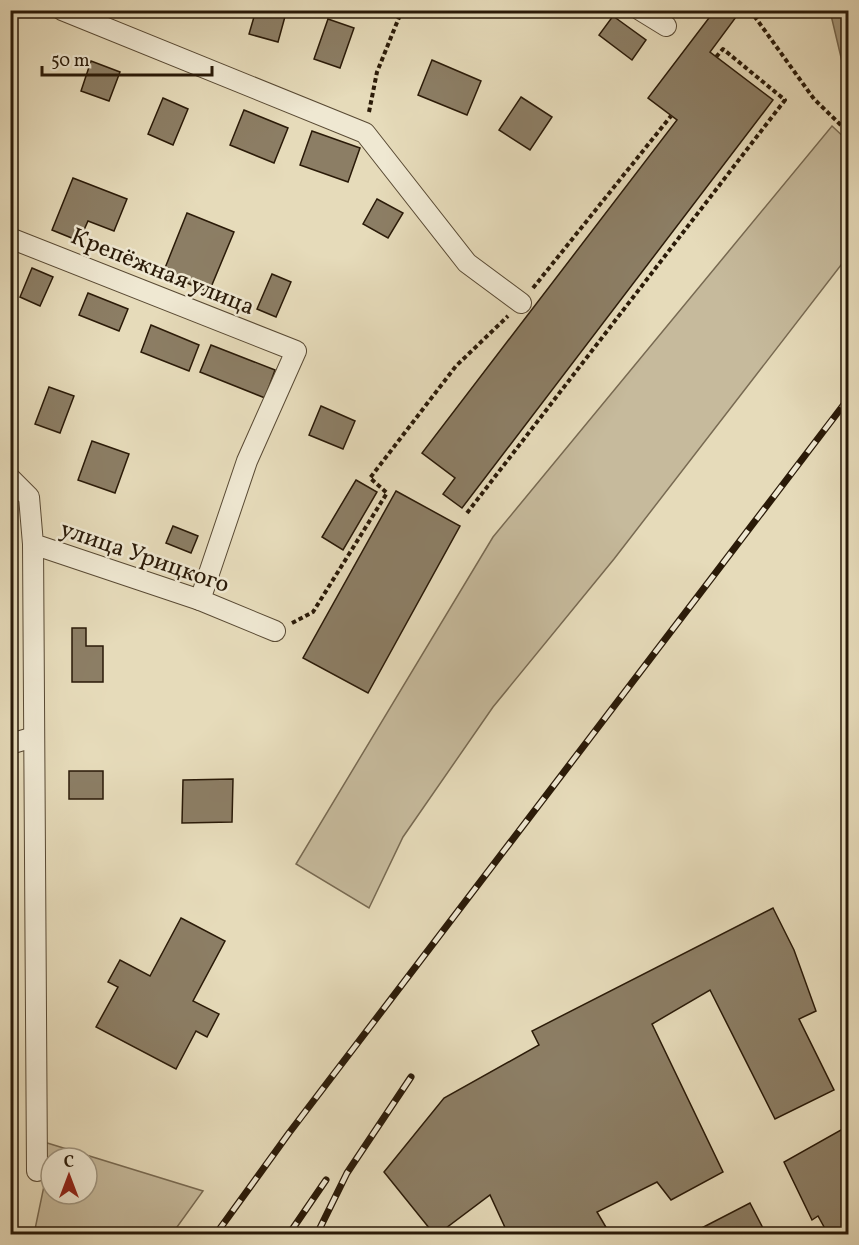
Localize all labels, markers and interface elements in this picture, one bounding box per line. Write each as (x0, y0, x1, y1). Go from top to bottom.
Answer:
scale bar (42, 39, 212, 77)
text: 50 m (51, 49, 90, 74)
street label: Крепёжная улица (65, 220, 259, 325)
street label: улица Урицкого (55, 513, 234, 603)
north arrow (39, 1146, 99, 1206)
text: С (64, 1152, 74, 1174)

